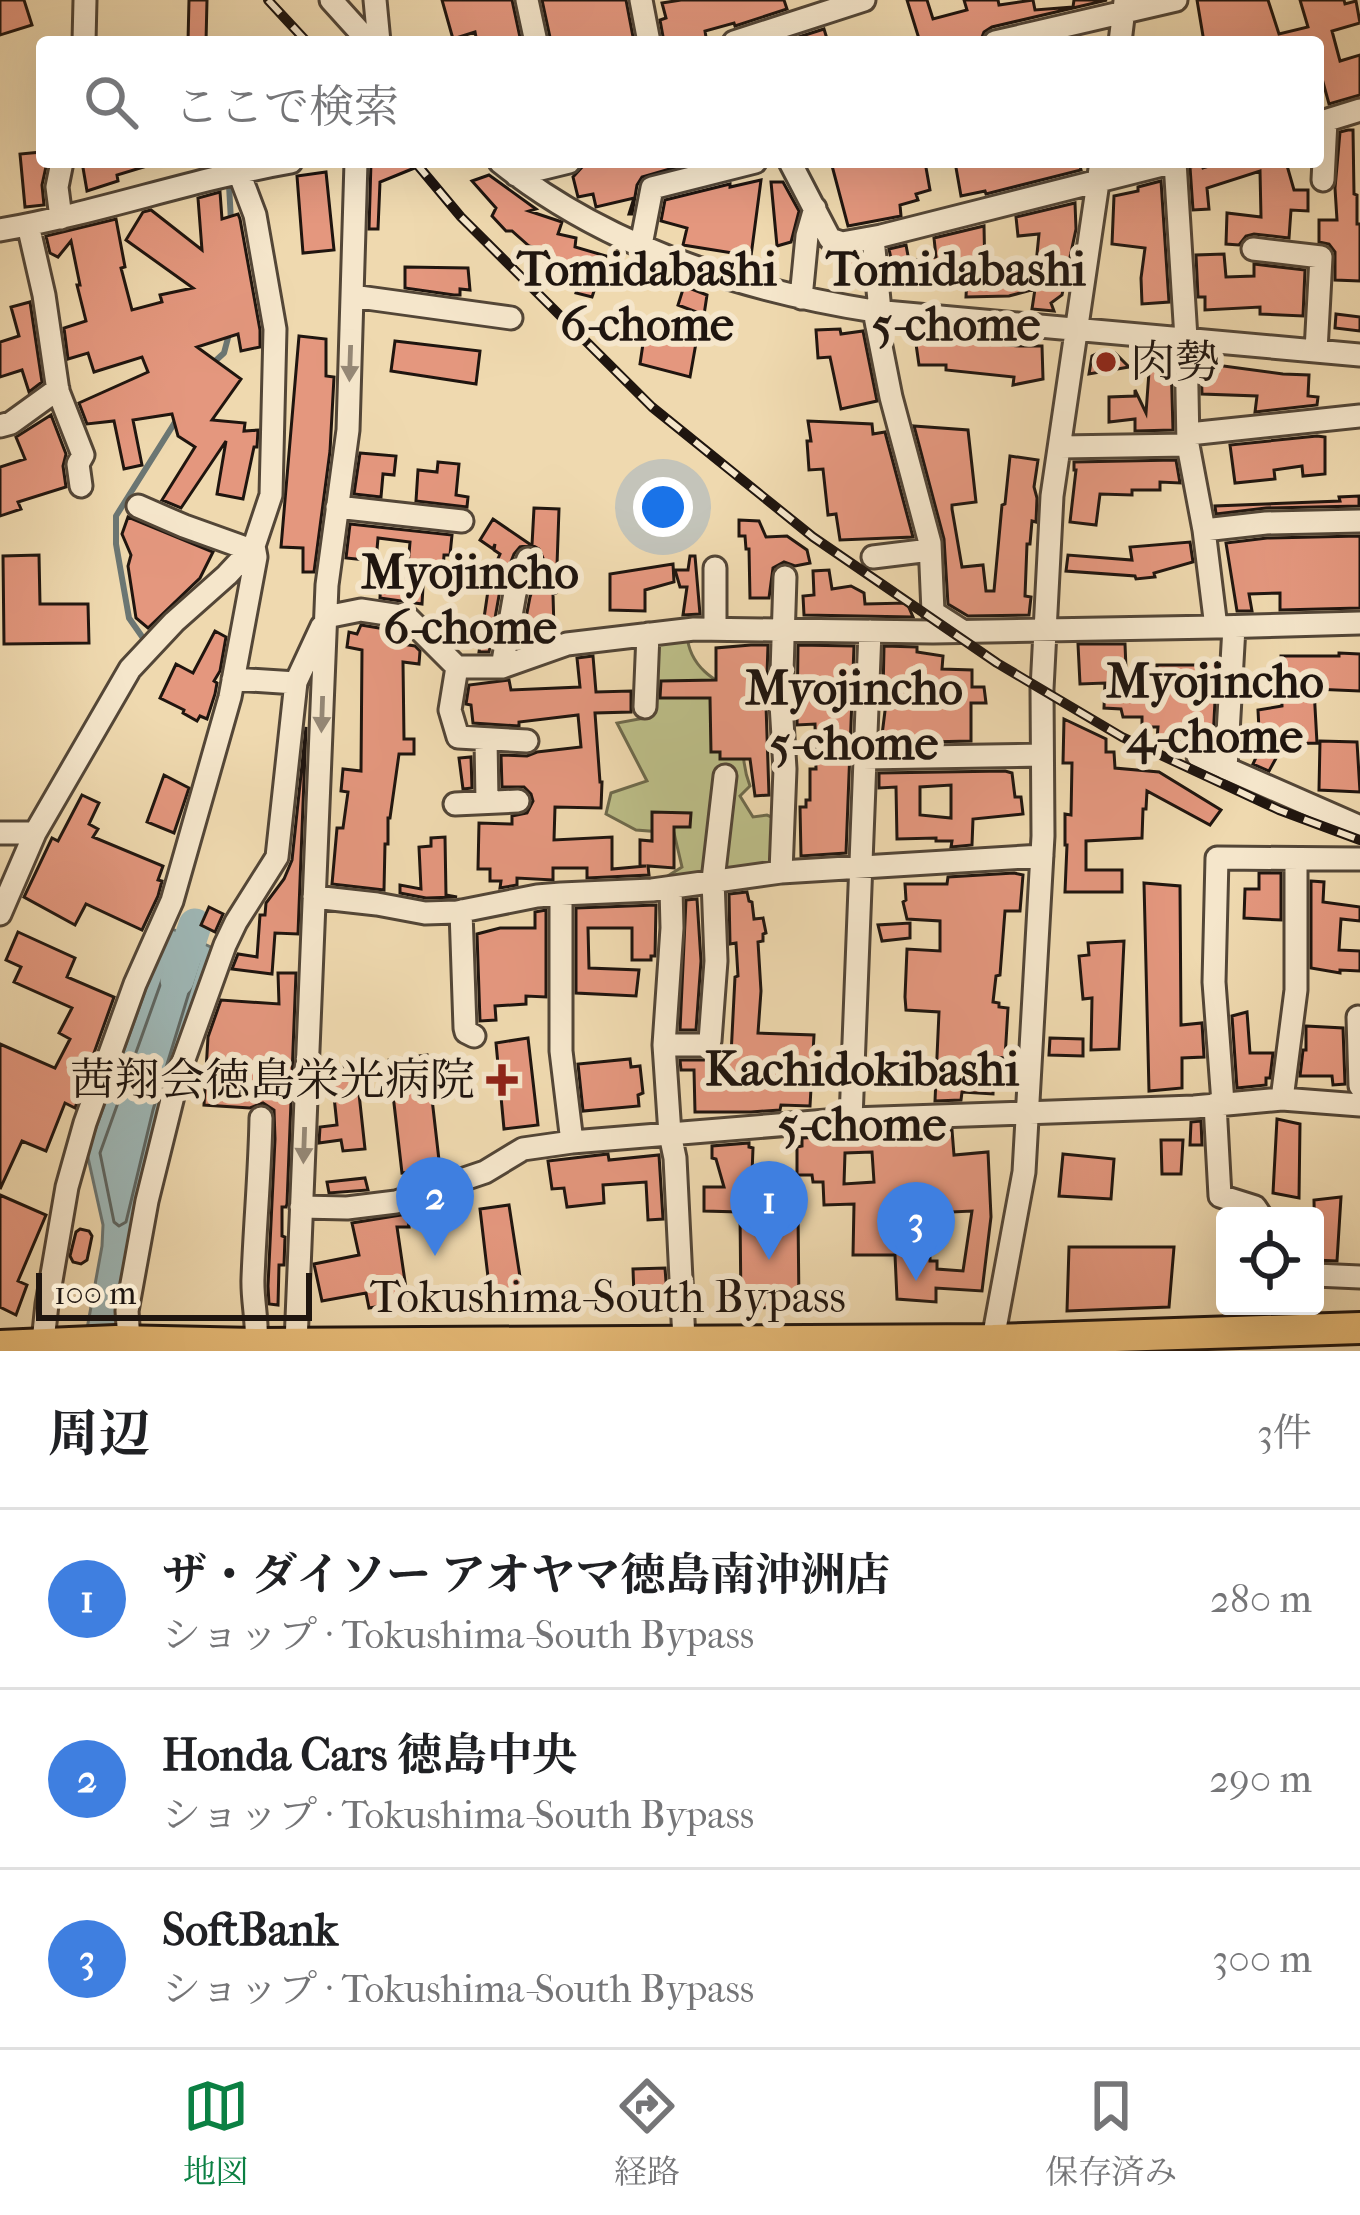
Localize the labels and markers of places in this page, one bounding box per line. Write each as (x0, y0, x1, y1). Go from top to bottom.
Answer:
place label: 肉勢 (1130, 336, 1220, 389)
marker: 肉勢 (1093, 349, 1119, 375)
place label: 茜翔会徳島栄光病院 (70, 1054, 475, 1107)
marker: 茜翔会徳島栄光病院 (486, 1064, 518, 1096)
pin: 2 (396, 1157, 474, 1256)
pin: 1 (730, 1161, 808, 1260)
pin: 3 (877, 1182, 955, 1281)

